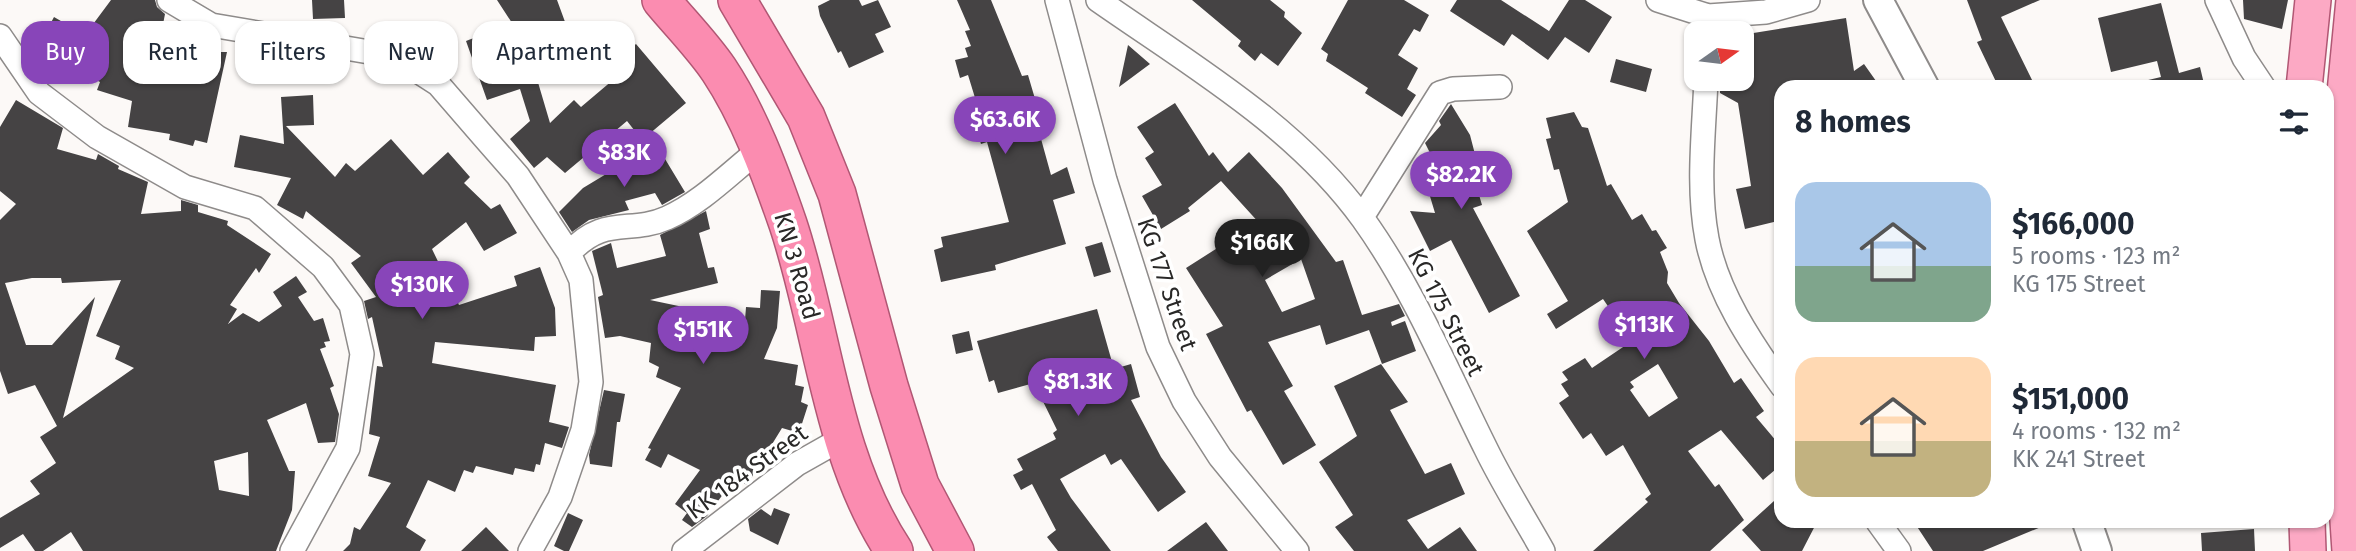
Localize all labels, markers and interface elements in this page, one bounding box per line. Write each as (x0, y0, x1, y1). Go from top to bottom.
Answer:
chip: Buy (21, 21, 109, 84)
chip: Rent (123, 21, 221, 84)
chip: Filters (235, 21, 350, 84)
chip: New (364, 21, 458, 84)
chip: Apartment (472, 21, 635, 84)
north arrow (1684, 21, 1754, 91)
map controls (1684, 21, 1754, 91)
pin: $63.6K (948, 96, 1062, 156)
icon: filters (2275, 103, 2313, 141)
text: 8 homes (1795, 104, 1911, 140)
text: $63.6K (970, 105, 1040, 133)
pin: $83K (583, 130, 665, 189)
text: $83K (598, 138, 650, 166)
pin: $82.2K (1404, 152, 1518, 211)
text: $82.2K (1426, 160, 1496, 188)
text: $166,000 (2012, 206, 2135, 242)
street label: KN 3 Road (768, 209, 826, 323)
icon: home (1851, 210, 1935, 294)
street label: KG 177 Street (1131, 214, 1203, 354)
pin: $166K (1213, 219, 1311, 279)
text: $166K (1231, 228, 1293, 256)
text: 5 rooms · 123 m² (2012, 242, 2180, 270)
street label: KG 175 Street (1402, 243, 1490, 381)
pin: $130K (373, 262, 471, 321)
text: $130K (391, 270, 453, 298)
text: KG 175 Street (2012, 270, 2146, 298)
pin: $113K (1595, 302, 1693, 361)
pin: $151K (654, 306, 752, 366)
text: $113K (1614, 310, 1674, 338)
text: $151K (674, 315, 732, 343)
pin: $81.3K (1021, 358, 1135, 418)
text: $81.3K (1044, 367, 1112, 395)
text: $151,000 (2012, 381, 2129, 417)
icon: home (1851, 385, 1935, 469)
text: 4 rooms · 132 m² (2012, 417, 2181, 445)
street label: KK 184 Street (681, 419, 813, 525)
text: KK 241 Street (2012, 445, 2145, 473)

